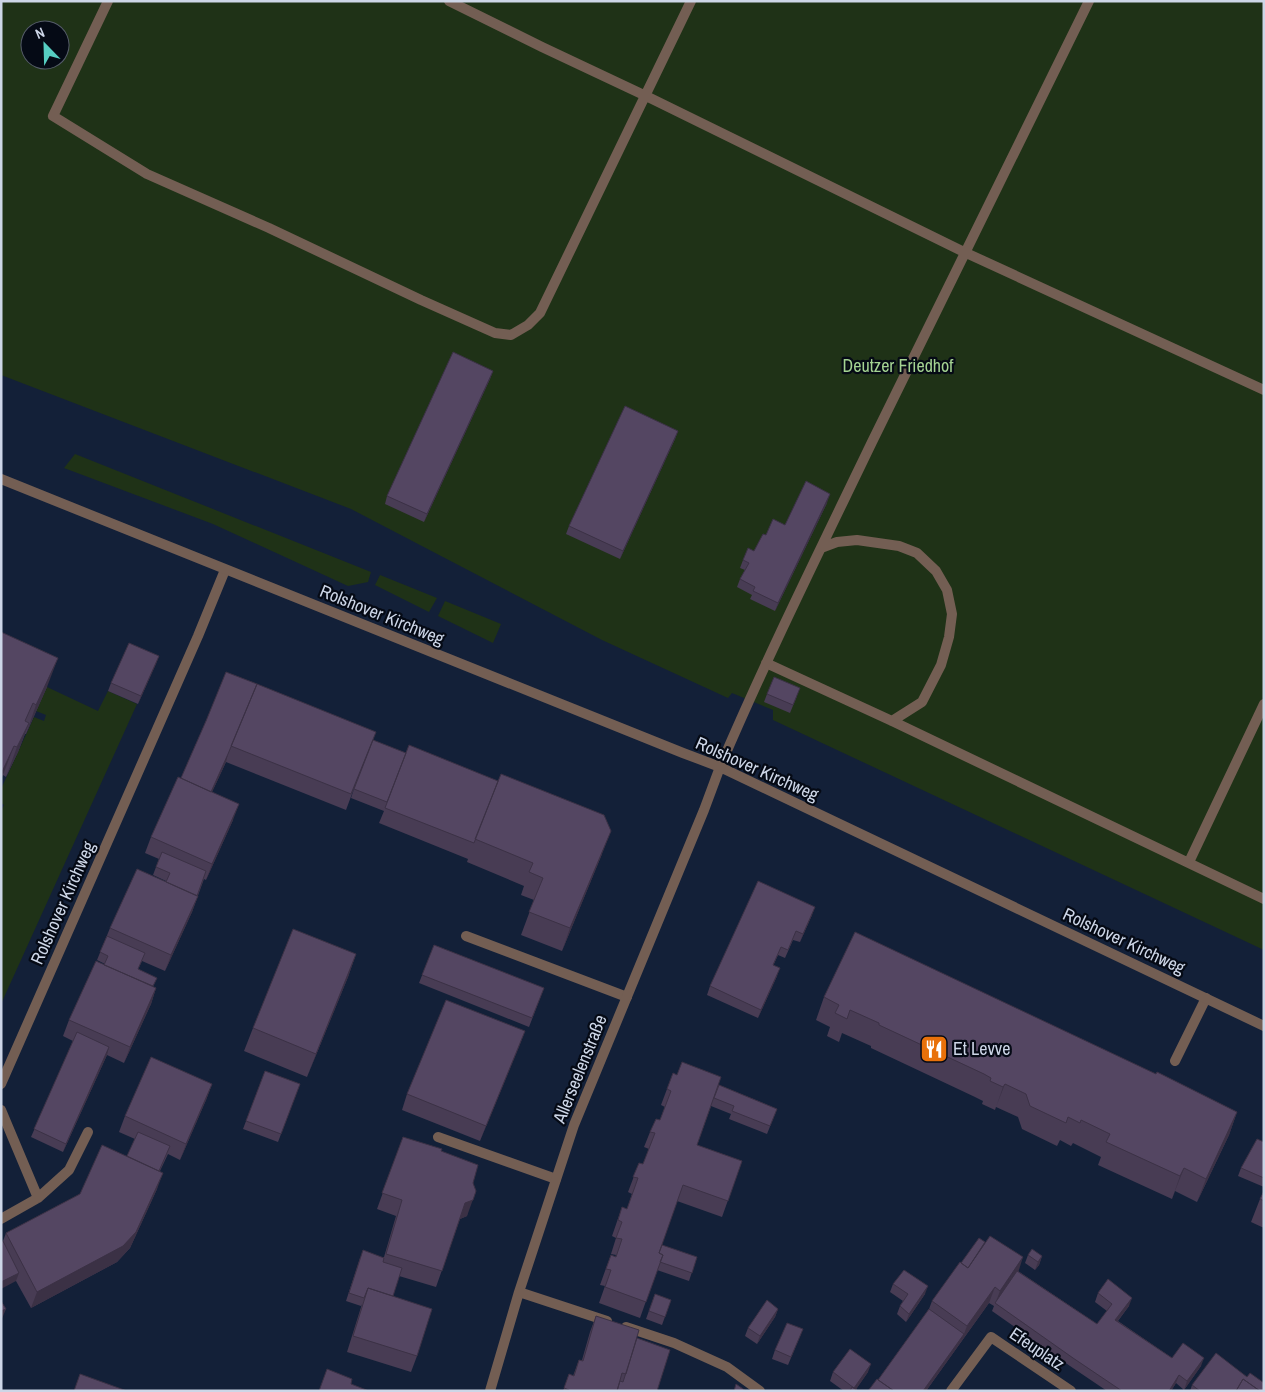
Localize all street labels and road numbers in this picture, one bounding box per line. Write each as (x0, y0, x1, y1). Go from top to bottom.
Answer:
street label: Rolshover Kirchweg (316, 578, 449, 651)
street label: Rolshover Kirchweg (692, 730, 823, 807)
street label: Rolshover Kirchweg (24, 837, 101, 968)
street label: Rolshover Kirchweg (1059, 901, 1190, 980)
street label: Allerseelenstraße (546, 1011, 613, 1128)
street label: Efeuplatz (1005, 1321, 1070, 1376)

